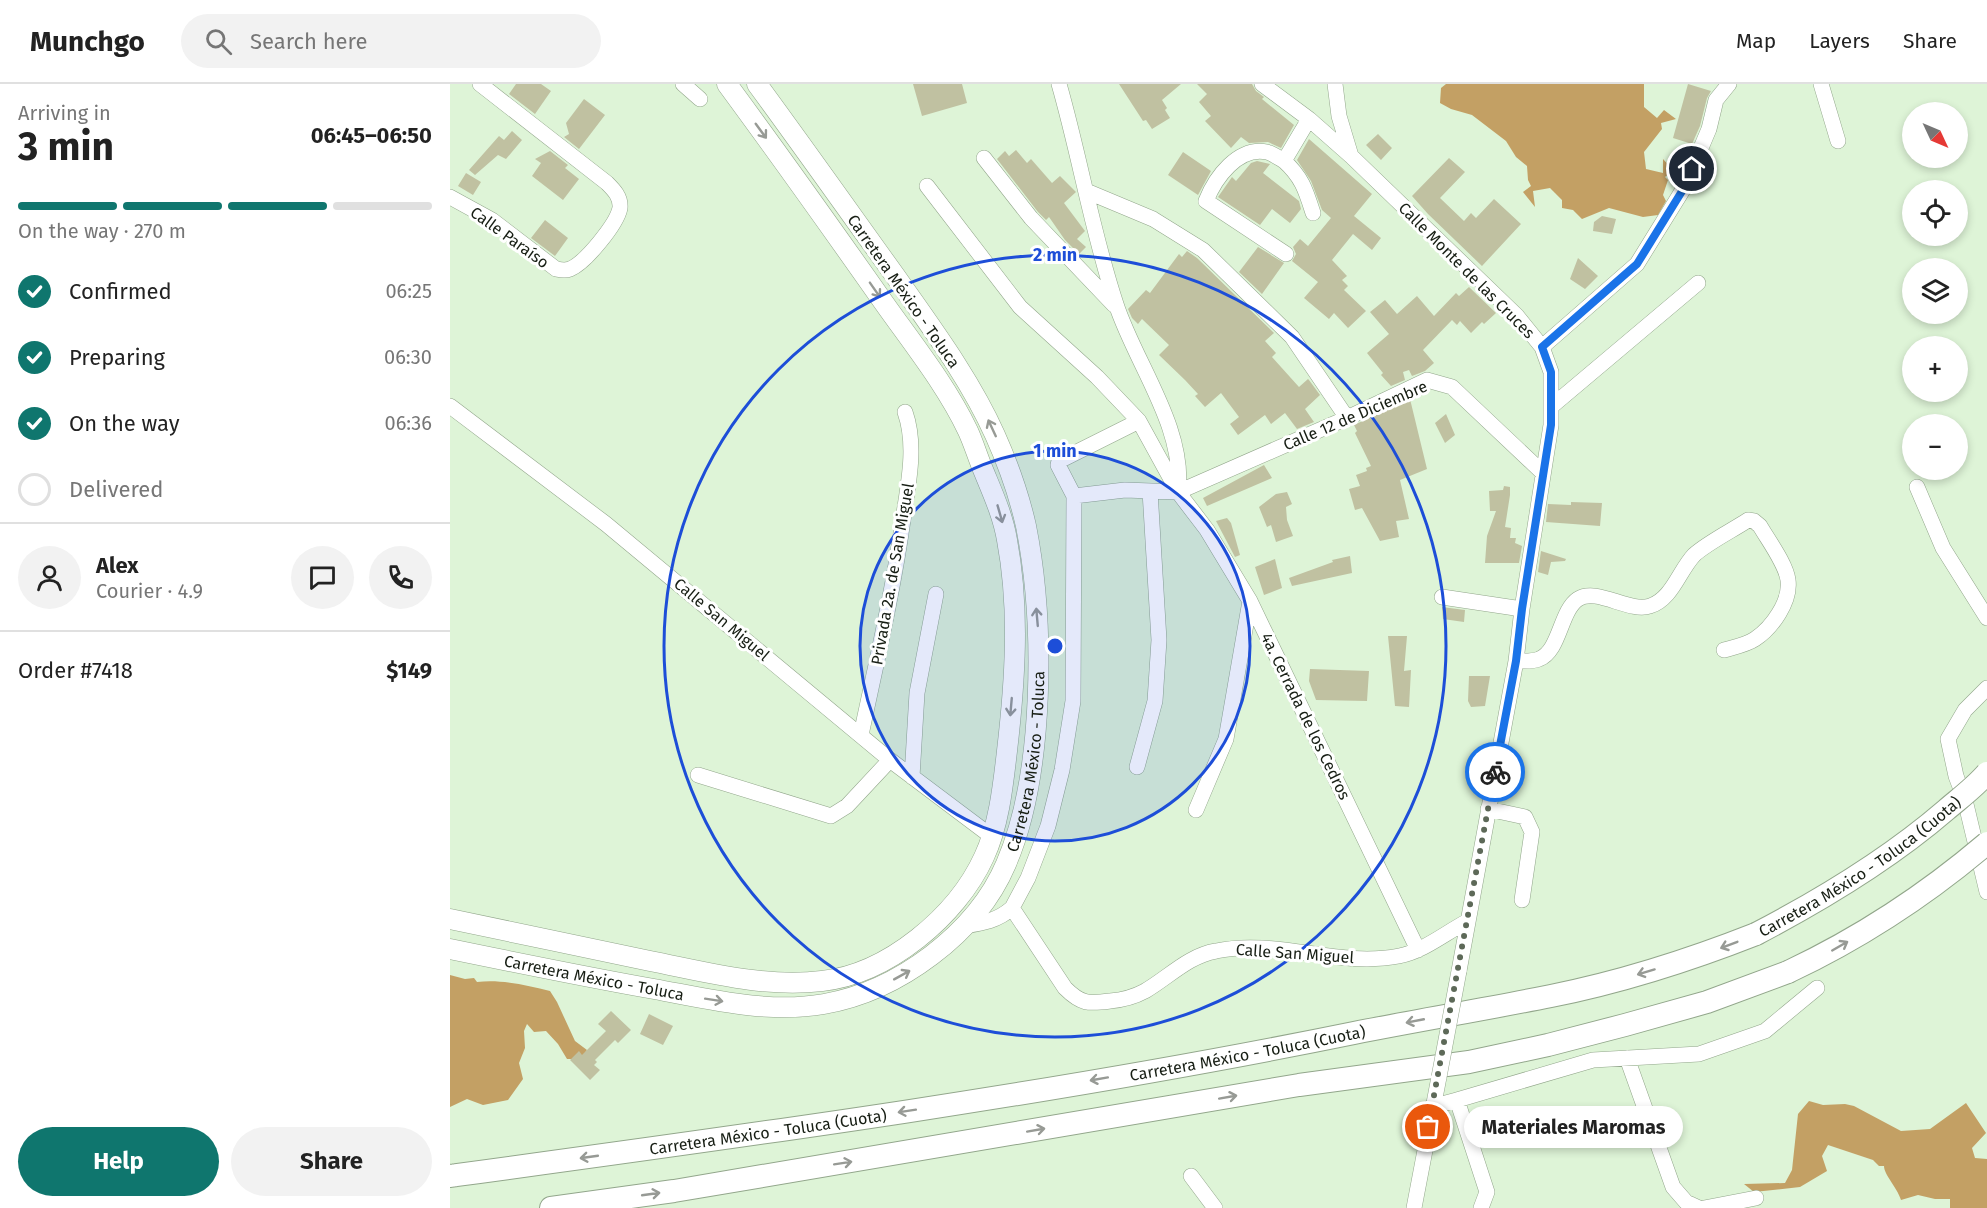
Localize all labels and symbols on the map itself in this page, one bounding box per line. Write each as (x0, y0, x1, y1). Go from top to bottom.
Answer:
north arrow (1902, 102, 1968, 168)
one-way arrow (755, 123, 767, 139)
pin (1666, 143, 1717, 194)
street label: Calle Monte de las Cruces (1395, 198, 1539, 342)
street label: Calle Paraíso (467, 203, 553, 272)
street label: Carretera México - Toluca (843, 211, 964, 372)
text: 2 min (1033, 244, 1077, 266)
one-way arrow (869, 281, 881, 297)
street label: Calle 12 de Diciembre (1280, 377, 1430, 454)
one-way arrow (985, 420, 997, 438)
text: 1 min (1033, 440, 1077, 462)
street label: Privada 2a. de San Miguel (867, 481, 918, 667)
one-way arrow (995, 504, 1006, 523)
street label: Calle San Miguel (670, 574, 773, 665)
one-way arrow (1031, 607, 1042, 627)
street label: 4a. Cerrada de los Cedros (1257, 630, 1354, 803)
centre of rings (1045, 636, 1065, 656)
street label: Carretera México - Toluca (1003, 671, 1048, 855)
one-way arrow (1006, 697, 1017, 717)
courier (1465, 742, 1525, 802)
street label: Carretera México - Toluca (Cuota) (1756, 793, 1965, 941)
street label: Calle San Miguel (1235, 940, 1355, 967)
one-way arrow (1720, 940, 1739, 951)
one-way arrow (1831, 940, 1848, 952)
street label: Carretera México - Toluca (502, 951, 686, 1005)
one-way arrow (1637, 967, 1656, 978)
one-way arrow (893, 969, 910, 981)
one-way arrow (703, 994, 723, 1005)
one-way arrow (1406, 1016, 1425, 1027)
street label: Carretera México - Toluca (Cuota) (1128, 1022, 1367, 1085)
one-way arrow (1090, 1074, 1110, 1085)
one-way arrow (1217, 1092, 1237, 1103)
pin (1402, 1101, 1453, 1152)
one-way arrow (897, 1105, 917, 1116)
street label: Carretera México - Toluca (Cuota) (648, 1106, 888, 1159)
callout: Materiales Maromas (1464, 1106, 1683, 1148)
one-way arrow (1025, 1124, 1045, 1135)
one-way arrow (579, 1151, 599, 1162)
one-way arrow (833, 1157, 853, 1168)
one-way arrow (640, 1188, 660, 1199)

